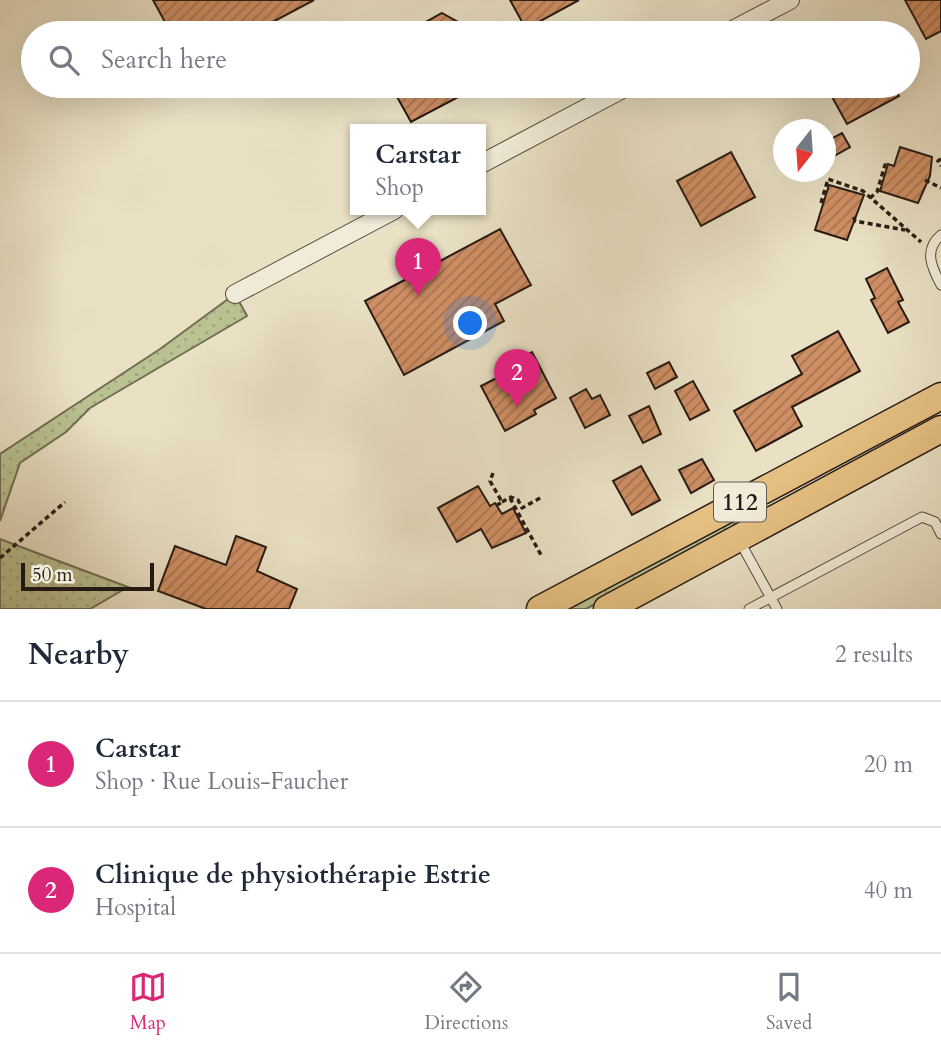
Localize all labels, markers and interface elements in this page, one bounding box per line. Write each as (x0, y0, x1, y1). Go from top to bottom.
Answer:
search box (21, 21, 920, 98)
icon: search (45, 41, 83, 79)
text: Search here (101, 42, 227, 77)
north arrow (773, 119, 836, 182)
popup (350, 124, 486, 215)
text: Carstar (375, 137, 461, 172)
text: Shop (375, 172, 424, 203)
pin: 1 (395, 238, 441, 296)
your location (453, 306, 487, 340)
pin: 2 (494, 349, 540, 407)
road number: 112 (714, 482, 766, 522)
scale bar (21, 560, 154, 592)
text: 50 m (32, 562, 73, 588)
text: Nearby (28, 634, 129, 675)
text: 2 results (835, 639, 913, 670)
text: Carstar (95, 731, 181, 766)
text: 1 (45, 749, 57, 780)
text: 20 m (864, 749, 913, 780)
text: Shop · Rue Louis-Faucher (95, 766, 348, 797)
text: Clinique de physiothérapie Estrie (95, 857, 491, 892)
text: 2 (45, 875, 57, 906)
text: 40 m (864, 875, 913, 906)
text: Hospital (95, 892, 176, 923)
tab: Map (129, 968, 167, 1036)
tab: Directions (425, 968, 508, 1036)
tab: Saved (766, 968, 812, 1036)

